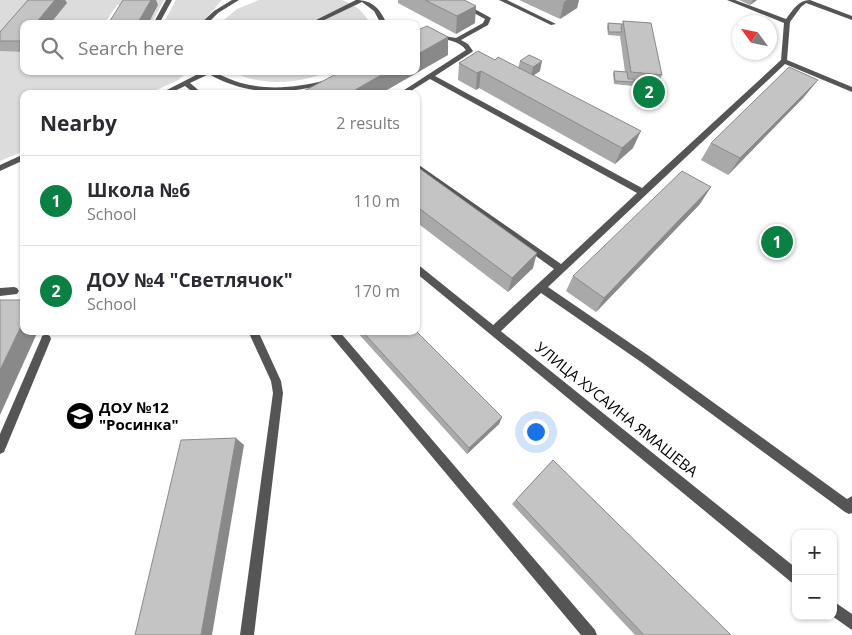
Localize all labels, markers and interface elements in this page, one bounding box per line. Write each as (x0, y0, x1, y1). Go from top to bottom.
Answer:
north arrow (732, 15, 777, 60)
search box (20, 20, 420, 75)
icon: search (38, 34, 66, 62)
text: Search here (78, 35, 184, 61)
pin: 2 (633, 73, 665, 111)
text: Nearby (40, 109, 117, 137)
text: 2 results (336, 112, 400, 134)
text: Школа №6 (87, 177, 190, 203)
text: 1 (51, 190, 61, 212)
text: 110 m (354, 190, 400, 212)
text: School (87, 203, 137, 225)
pin: 1 (761, 223, 793, 261)
text: ДОУ №4 "Светлячок" (87, 267, 293, 293)
text: 2 (51, 280, 61, 302)
text: 170 m (354, 280, 400, 302)
text: School (87, 293, 137, 315)
street label: УЛИЦА ХУСАИНА ЯМАШЕВА (532, 337, 703, 481)
place label: ДОУ №12 "Росинка" (99, 397, 179, 434)
school or university icon: ДОУ №12 "Росинка" (65, 401, 95, 431)
your location (523, 419, 549, 445)
map controls (792, 530, 837, 620)
button: + (792, 530, 837, 575)
button: − (792, 575, 837, 620)

